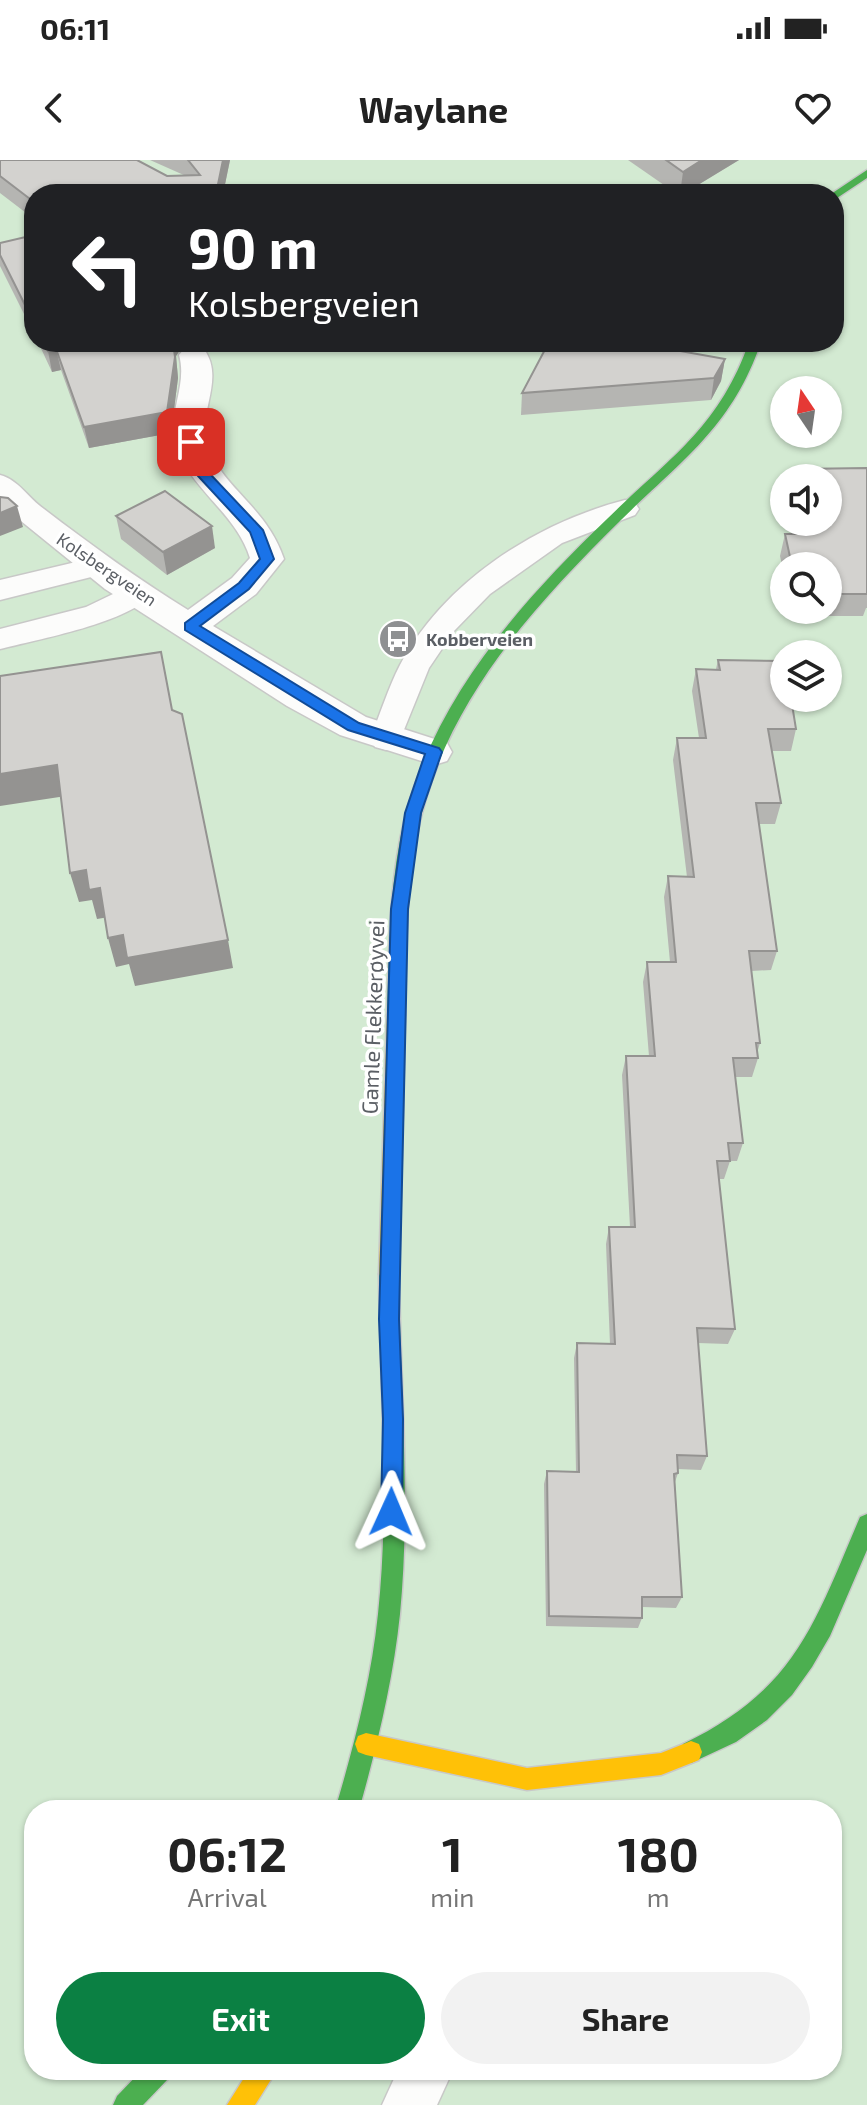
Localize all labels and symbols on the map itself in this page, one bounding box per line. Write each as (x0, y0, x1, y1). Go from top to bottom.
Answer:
north arrow (770, 376, 842, 448)
pin (157, 408, 225, 476)
street label: Kolsbergveien (53, 527, 161, 611)
bus stop icon: Kobberveien (377, 618, 419, 660)
place label: Kobberveien (426, 628, 533, 650)
street label: Gamle Flekkerøyvei (356, 919, 388, 1115)
position arrow (349, 1470, 433, 1554)

